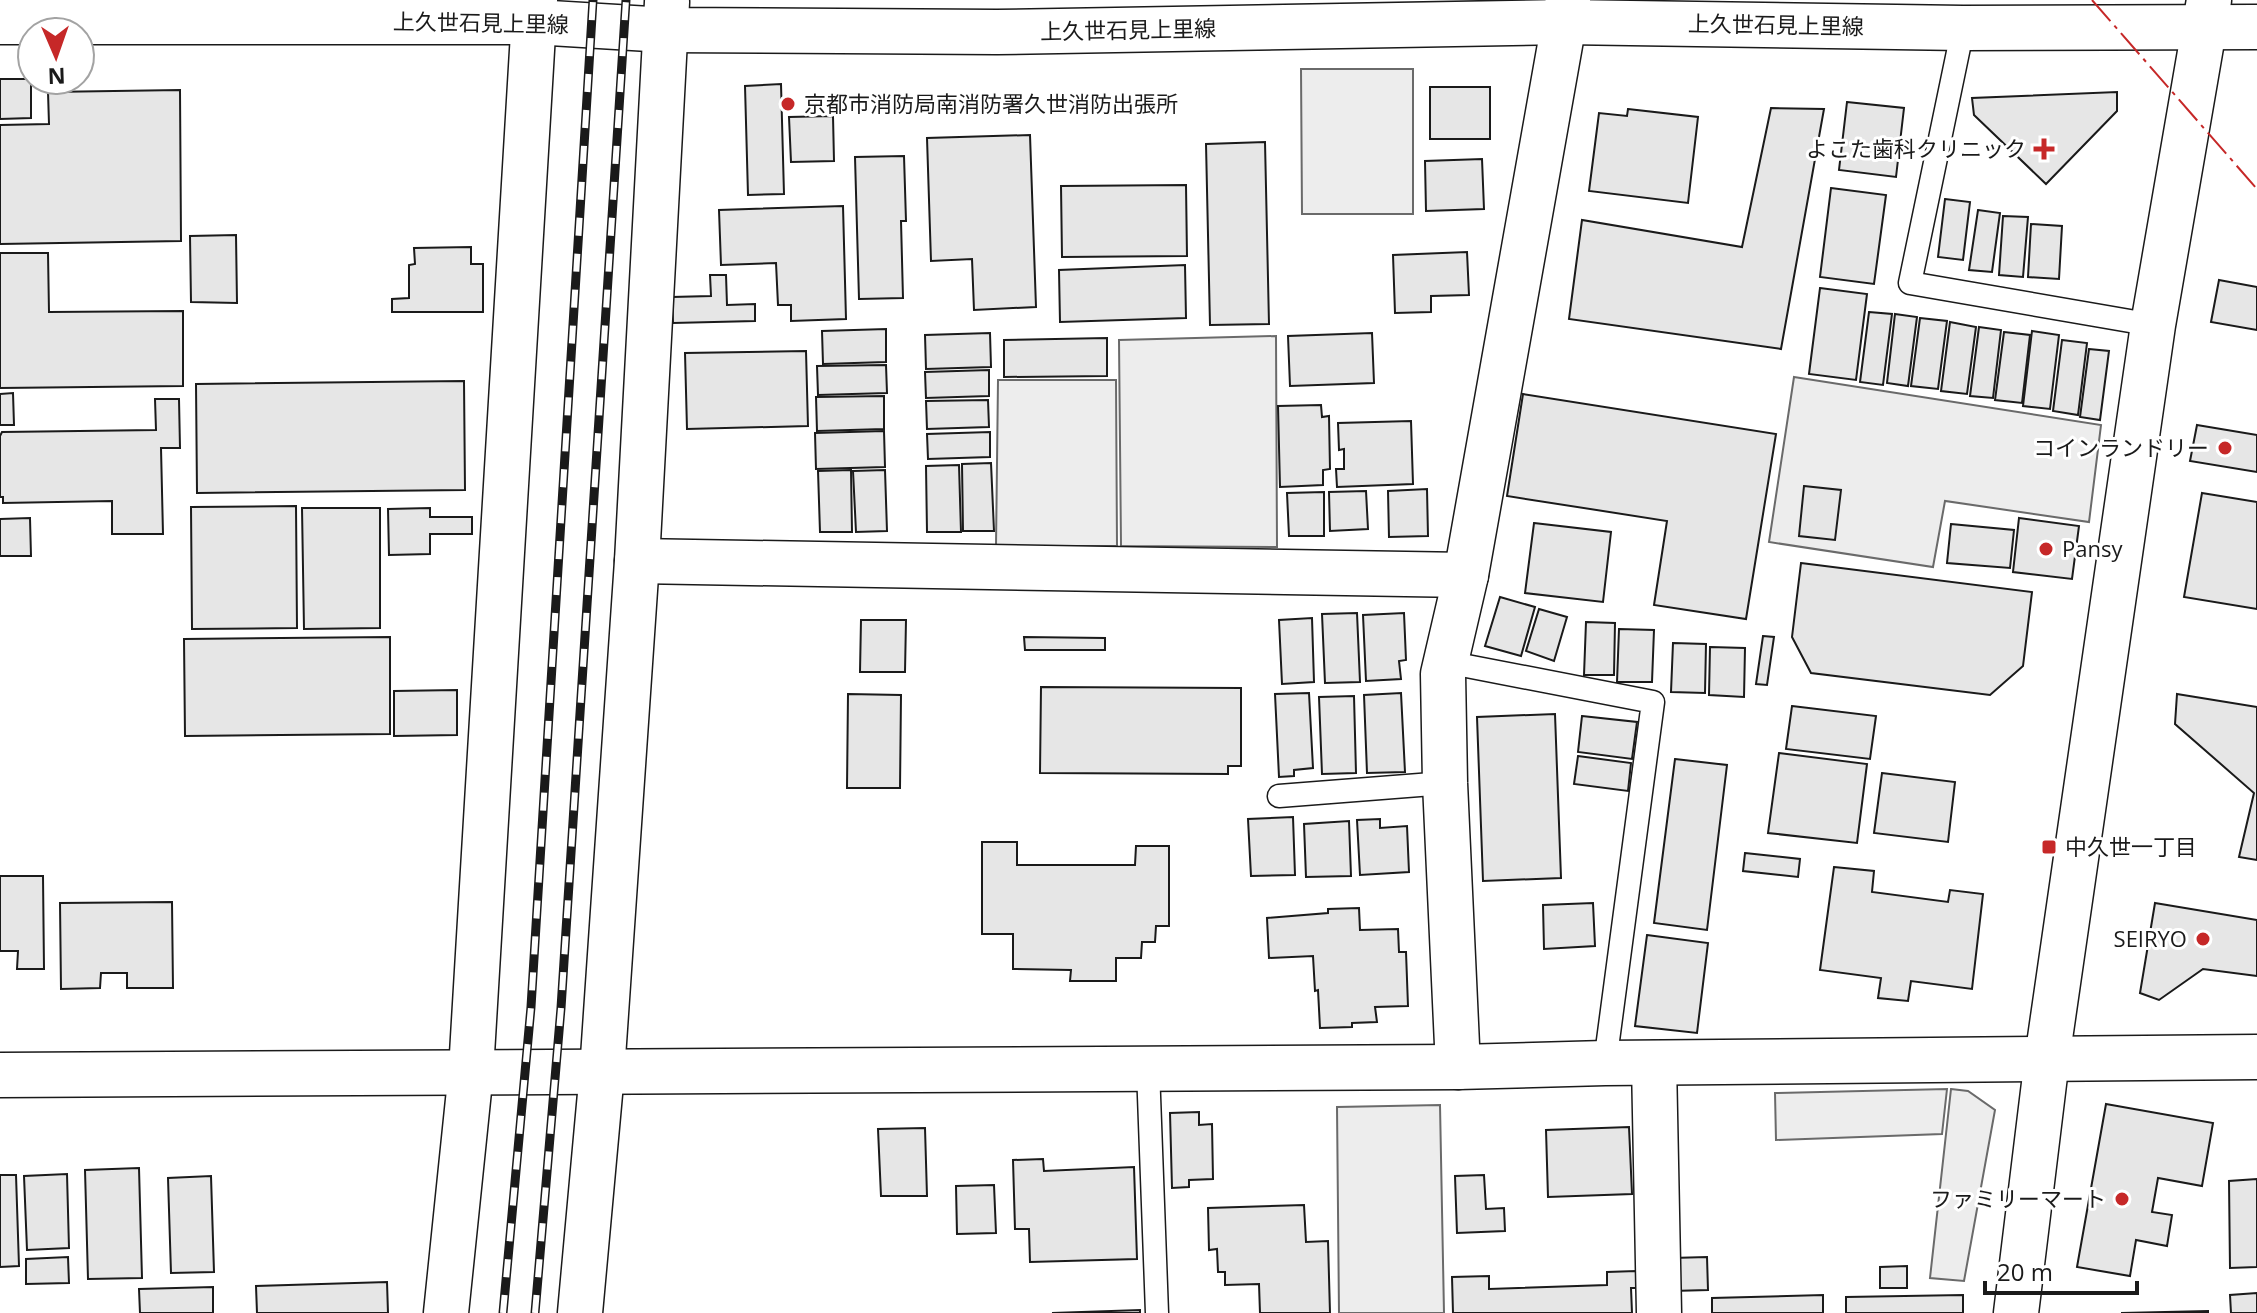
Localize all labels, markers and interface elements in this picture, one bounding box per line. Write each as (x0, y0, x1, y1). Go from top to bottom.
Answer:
street label: 上久世石見上里線 (393, 5, 569, 39)
street label: 上久世石見上里線 (1688, 7, 1864, 41)
street label: 上久世石見上里線 (1040, 12, 1216, 46)
north arrow (16, 16, 96, 96)
text: N (47, 62, 66, 92)
place label: 京都市消防局南消防署久世消防出張所 (804, 88, 1178, 118)
marker: 京都市消防局南消防署久世消防出張所 (779, 95, 797, 113)
place label: よこた歯科クリニック (1806, 133, 2026, 163)
marker: よこた歯科クリニック (2033, 138, 2055, 160)
place label: コインランドリー (2033, 432, 2209, 462)
marker: コインランドリー (2216, 439, 2234, 457)
place label: Pansy (2062, 533, 2123, 563)
marker: Pansy (2037, 540, 2055, 558)
place label: 中久世一丁目 (2065, 831, 2197, 861)
marker: 中久世一丁目 (2040, 838, 2058, 856)
place label: SEIRYO (2114, 923, 2187, 953)
marker: SEIRYO (2194, 930, 2212, 948)
place label: ファミリーマート (1930, 1183, 2106, 1213)
marker: ファミリーマート (2113, 1190, 2131, 1208)
scale bar (1985, 1245, 2137, 1295)
text: 20 m (1997, 1255, 2053, 1288)

